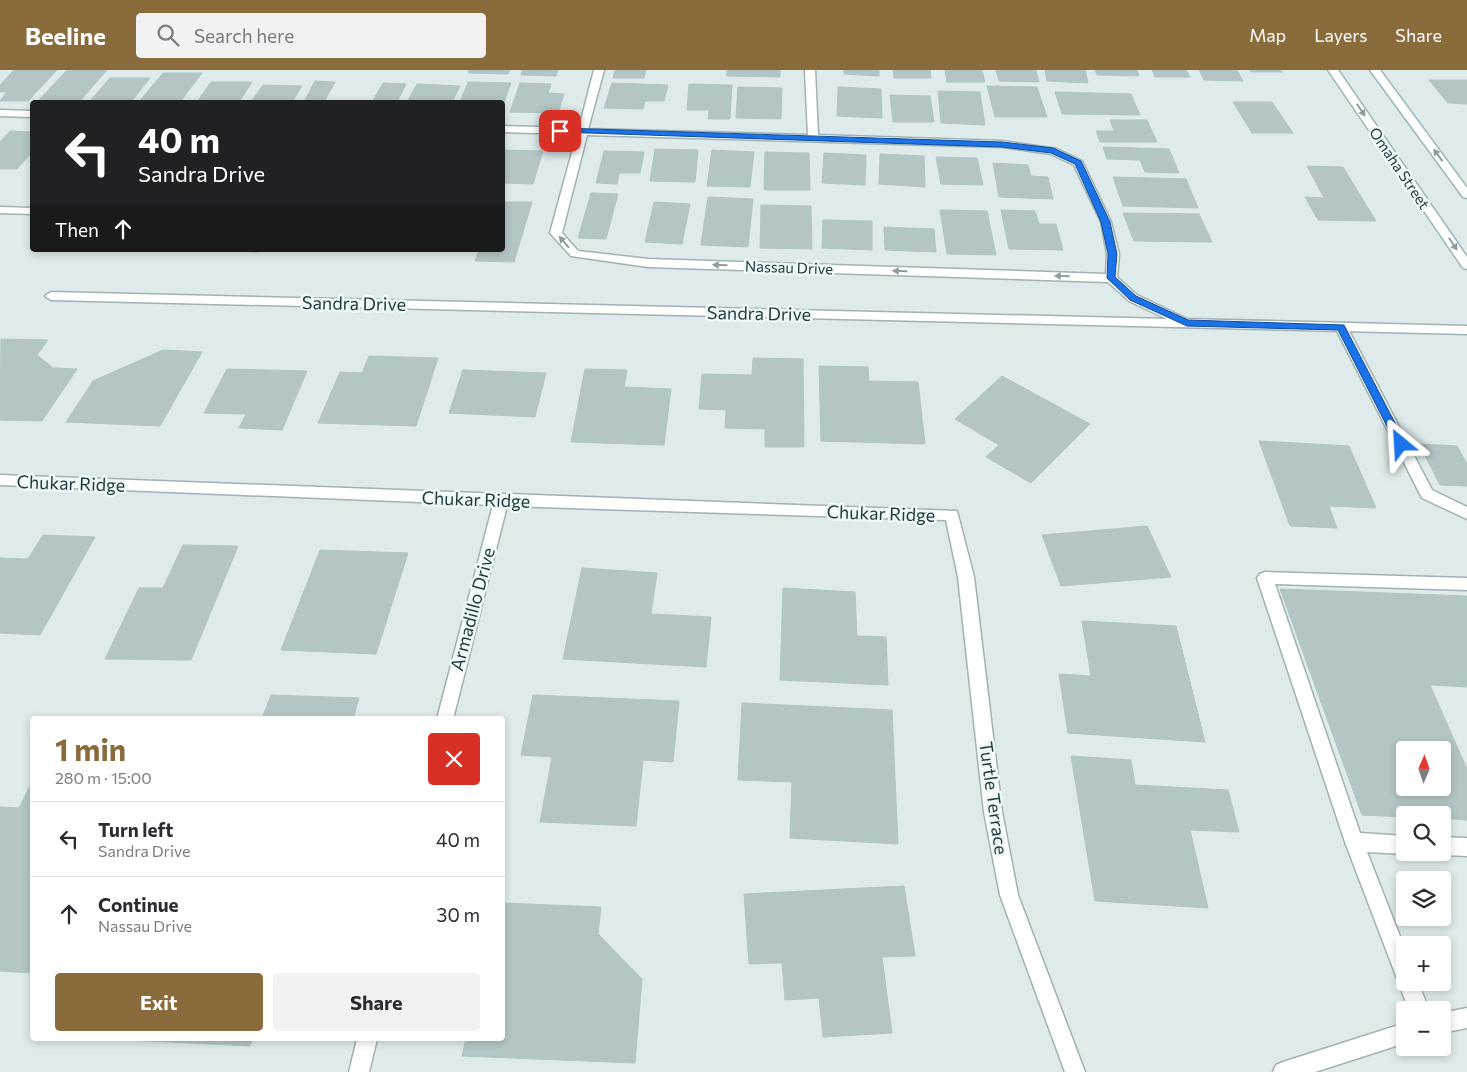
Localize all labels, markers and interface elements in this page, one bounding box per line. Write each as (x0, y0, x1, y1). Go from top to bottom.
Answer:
search box (136, 13, 486, 58)
text: Beeline (25, 21, 106, 50)
icon: search (154, 21, 182, 49)
text: Search here (194, 24, 294, 47)
text: Map (1249, 24, 1286, 46)
text: Layers (1314, 24, 1367, 46)
text: Share (1395, 24, 1442, 46)
one-way arrow (1356, 103, 1366, 117)
pin (539, 110, 581, 152)
text: 40 m (138, 117, 220, 160)
icon: arrive (546, 117, 574, 145)
icon: left (55, 120, 120, 185)
street label: Omaha Street (1366, 124, 1434, 212)
one-way arrow (1433, 149, 1443, 162)
text: Sandra Drive (138, 160, 265, 187)
icon: ahead (109, 215, 137, 243)
text: Then (55, 218, 99, 241)
one-way arrow (558, 235, 569, 248)
one-way arrow (1448, 237, 1457, 251)
street label: Nassau Drive (745, 256, 833, 278)
one-way arrow (712, 261, 728, 269)
one-way arrow (892, 267, 908, 275)
one-way arrow (1054, 272, 1070, 280)
street label: Sandra Drive (302, 291, 406, 315)
street label: Sandra Drive (707, 301, 811, 325)
position arrow (1374, 417, 1426, 469)
street label: Chukar Ridge (16, 470, 126, 496)
street label: Chukar Ridge (421, 486, 531, 512)
street label: Chukar Ridge (826, 500, 936, 526)
street label: Armadillo Drive (445, 545, 499, 673)
text: 1 min (55, 730, 126, 767)
button: close (428, 733, 480, 785)
street label: Turtle Terrace (975, 740, 1013, 856)
north arrow (1396, 741, 1451, 796)
map controls (1396, 741, 1451, 1056)
text: 280 m · 15:00 (55, 768, 152, 787)
button: search (1396, 806, 1451, 861)
text: Turn left (98, 818, 173, 841)
icon: left (55, 825, 83, 853)
text: 40 m (436, 828, 480, 851)
text: Sandra Drive (98, 841, 190, 860)
button: layers (1396, 871, 1451, 926)
text: Continue (98, 893, 178, 916)
icon: ahead (55, 900, 83, 928)
text: 30 m (437, 903, 480, 926)
text: Nassau Drive (98, 916, 192, 935)
button: + (1396, 936, 1451, 991)
button: Exit (55, 973, 263, 1031)
button: Share (273, 973, 480, 1031)
button: − (1396, 1001, 1451, 1056)

